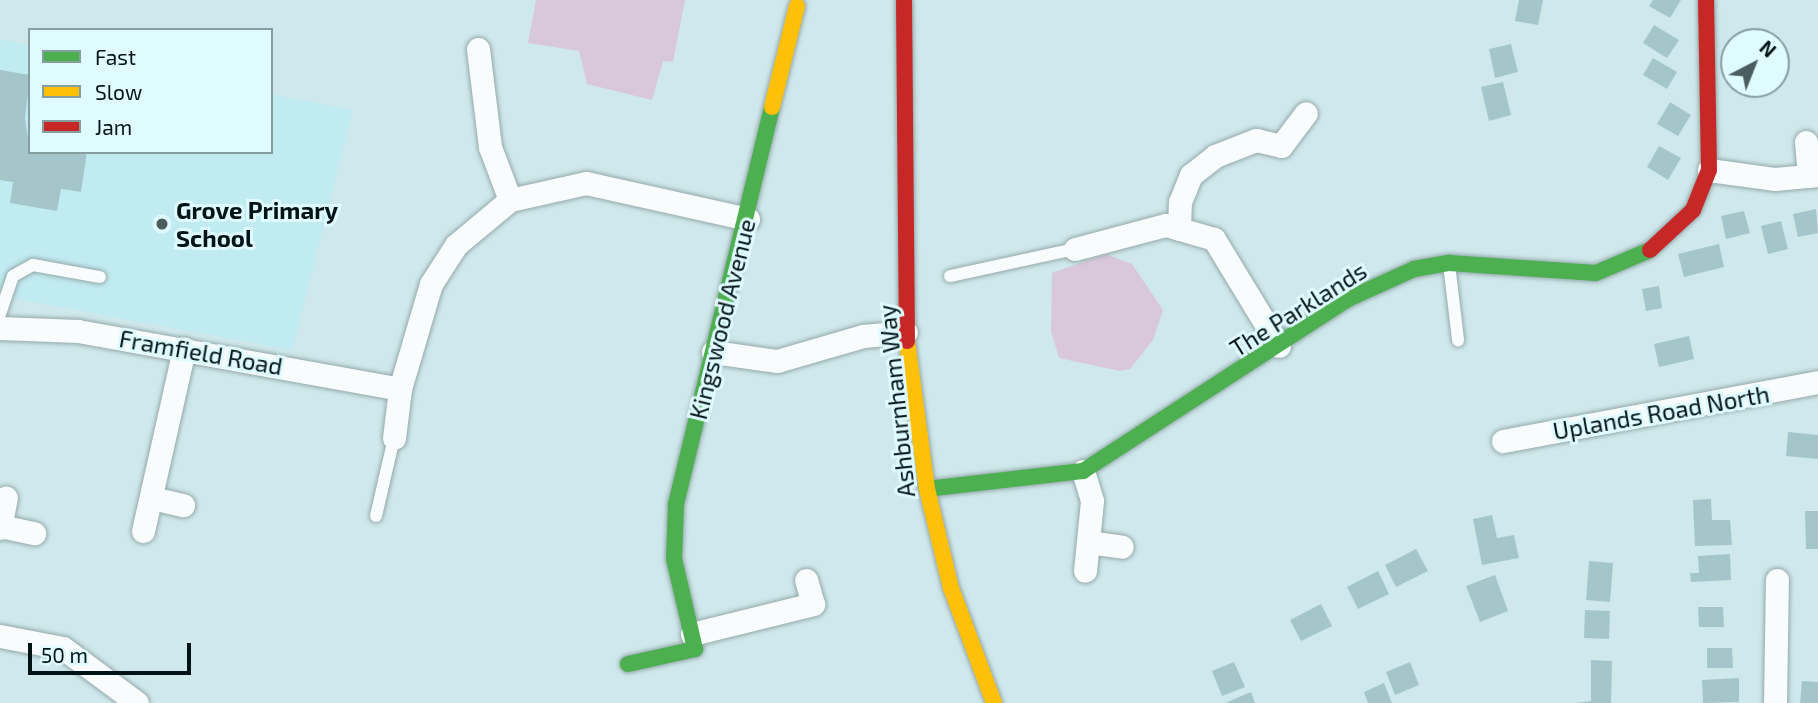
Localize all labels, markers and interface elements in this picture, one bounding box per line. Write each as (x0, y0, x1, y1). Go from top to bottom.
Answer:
legend (28, 28, 273, 154)
north arrow (1720, 28, 1790, 98)
text: N (1755, 35, 1781, 62)
text: Fast (95, 44, 136, 69)
text: Slow (95, 79, 142, 104)
text: Jam (95, 114, 132, 139)
place label: Grove Primary School (176, 196, 338, 252)
street label: Kingswood Avenue (683, 215, 761, 423)
marker: Grove Primary School (154, 216, 170, 232)
street label: The Parklands (1224, 256, 1372, 362)
street label: Ashburnham Way (872, 303, 920, 499)
street label: Framfield Road (117, 323, 285, 381)
street label: Uplands Road North (1550, 379, 1772, 445)
scale bar (32, 630, 194, 674)
text: 50 m (41, 642, 88, 667)

